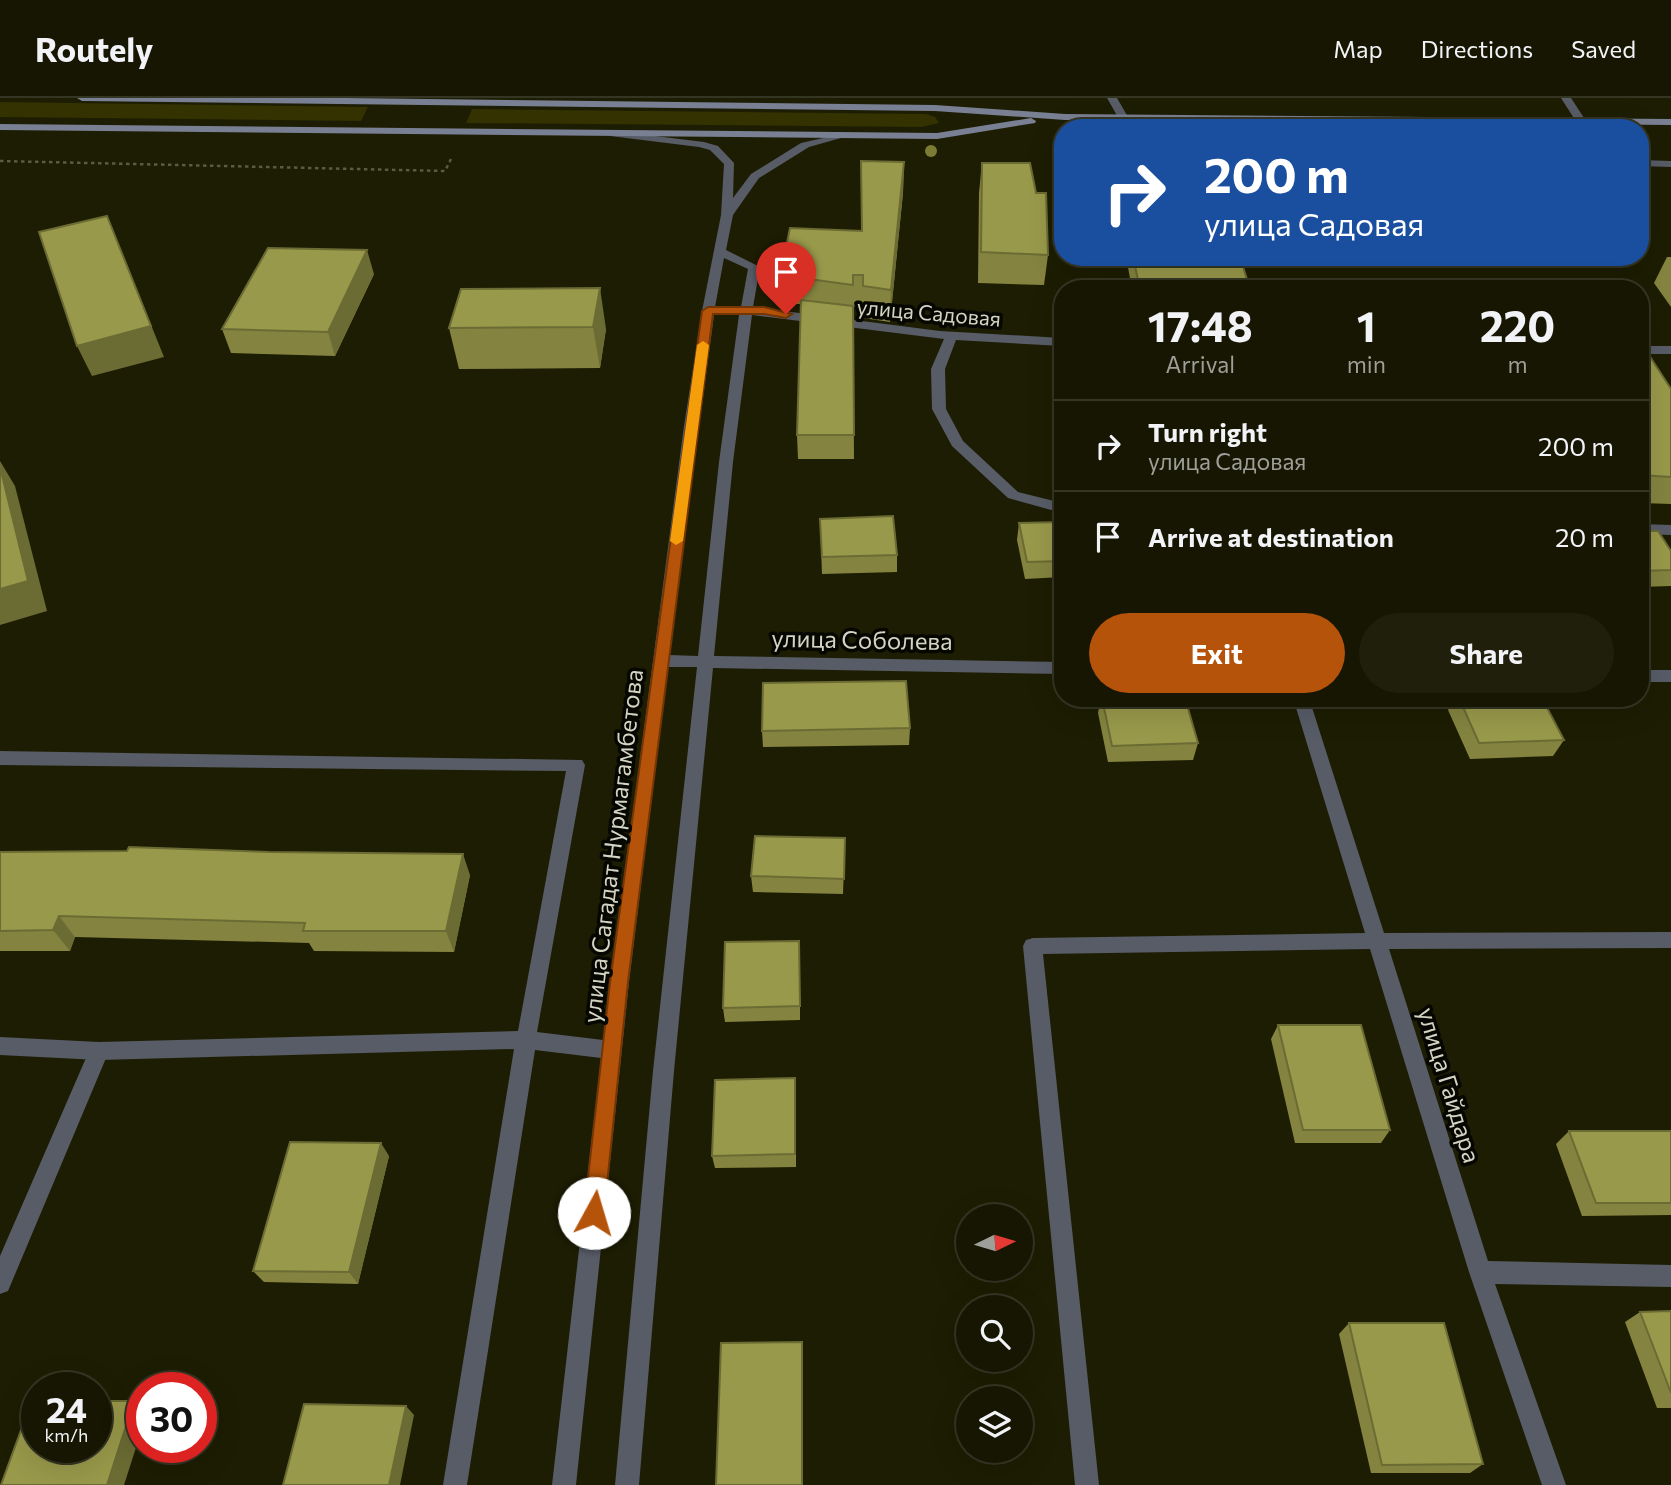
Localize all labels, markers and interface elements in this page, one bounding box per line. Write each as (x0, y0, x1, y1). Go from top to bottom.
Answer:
text: Routely (35, 28, 153, 69)
text: Map (1333, 34, 1383, 63)
text: Directions (1421, 34, 1533, 63)
text: Saved (1571, 34, 1636, 63)
text: 200 m (1204, 143, 1349, 203)
icon: right (1089, 147, 1180, 238)
text: улица Садовая (1204, 203, 1424, 243)
pin (756, 242, 816, 314)
icon: arrive (767, 253, 805, 291)
street label: улица Садовая (856, 293, 1002, 331)
text: 17:48 (1148, 299, 1253, 351)
text: 1 (1357, 299, 1376, 351)
text: 220 (1480, 299, 1555, 351)
text: Arrival (1166, 350, 1235, 378)
text: min (1347, 350, 1386, 378)
text: m (1507, 350, 1527, 378)
text: Turn right (1148, 416, 1267, 447)
icon: right (1089, 427, 1127, 465)
text: 200 m (1538, 430, 1614, 461)
text: улица Садовая (1148, 447, 1306, 475)
icon: arrive (1089, 518, 1127, 556)
text: Arrive at destination (1148, 521, 1394, 552)
text: 20 m (1555, 521, 1614, 552)
button: Exit (1089, 613, 1345, 693)
button: Share (1359, 613, 1614, 693)
street label: улица Соболева (771, 623, 953, 655)
street label: улица Сагадат Нурмагамбетова (576, 667, 648, 1025)
street label: улица Гайдара (1413, 1004, 1487, 1166)
position arrow (557, 1176, 631, 1250)
north arrow (956, 1204, 1032, 1281)
map controls (956, 1204, 1033, 1463)
button: search (956, 1295, 1033, 1372)
speed limit sign: 30 (126, 1372, 217, 1463)
button: layers (956, 1386, 1033, 1463)
text: 24 (46, 1387, 87, 1430)
text: km/h (45, 1424, 88, 1446)

